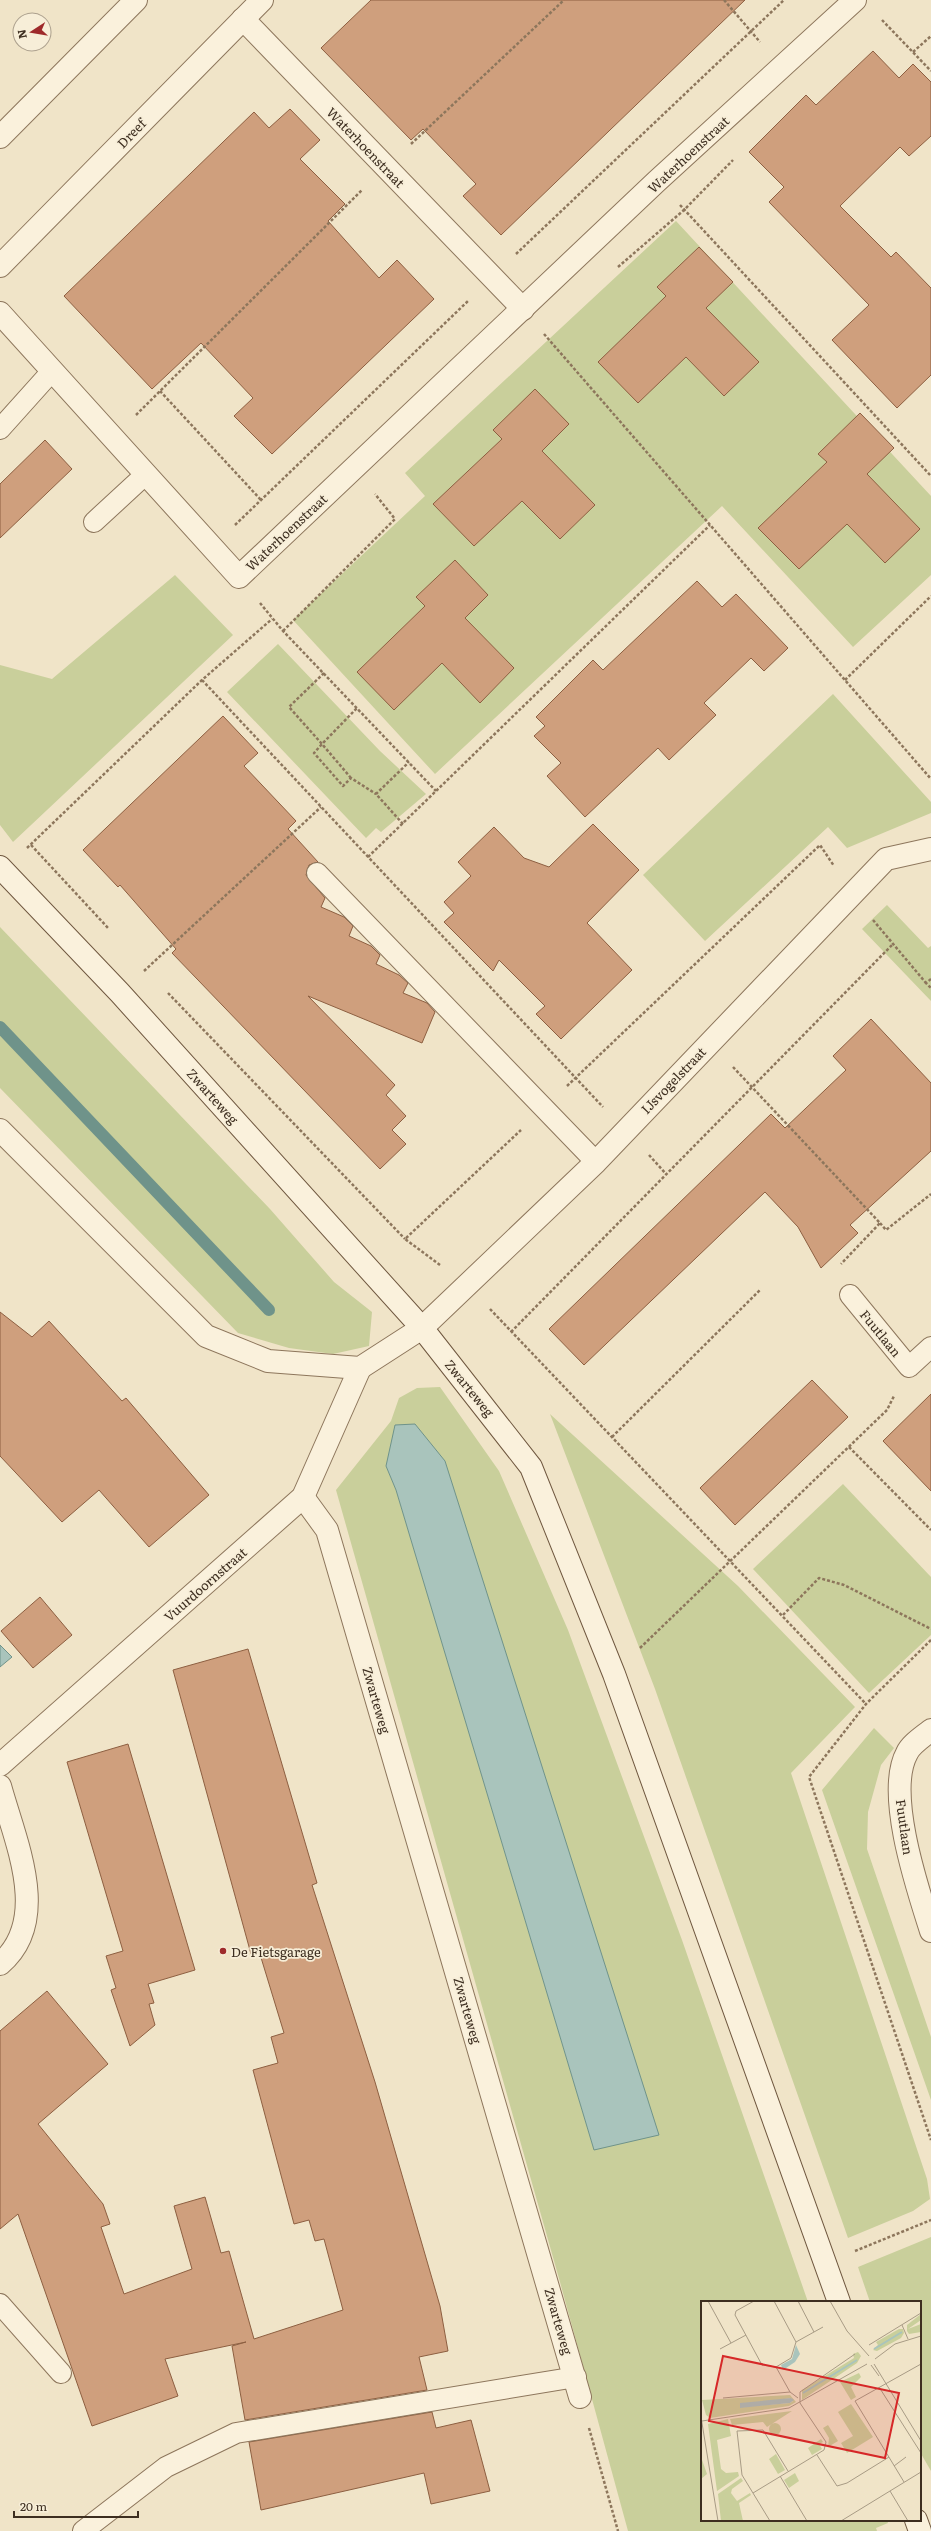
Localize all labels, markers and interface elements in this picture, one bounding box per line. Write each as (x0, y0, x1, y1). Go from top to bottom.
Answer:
north arrow (12, 12, 52, 52)
text: N (12, 28, 30, 40)
street label: Waterhoenstraat (323, 103, 410, 192)
street label: Waterhoenstraat (643, 111, 734, 197)
street label: Dreef (112, 113, 150, 152)
street label: Waterhoenstraat (241, 489, 332, 575)
street label: IJsvogelstraat (636, 1042, 710, 1118)
street label: Zwarteweg (183, 1064, 244, 1129)
street label: Fuutlaan (856, 1305, 906, 1361)
street label: Zwarteweg (441, 1355, 500, 1421)
street label: Vuurdoornstraat (159, 1542, 251, 1625)
street label: Zwarteweg (358, 1664, 396, 1736)
street label: Fuutlaan (892, 1798, 918, 1856)
place label: De Fietsgarage (231, 1942, 321, 1961)
marker: De Fietsgarage (218, 1946, 228, 1956)
street label: Zwarteweg (449, 1974, 487, 2046)
street label: Zwarteweg (540, 2285, 578, 2357)
inset map (701, 2301, 921, 2521)
scale bar (14, 2493, 138, 2519)
text: 20 m (20, 2497, 47, 2515)

